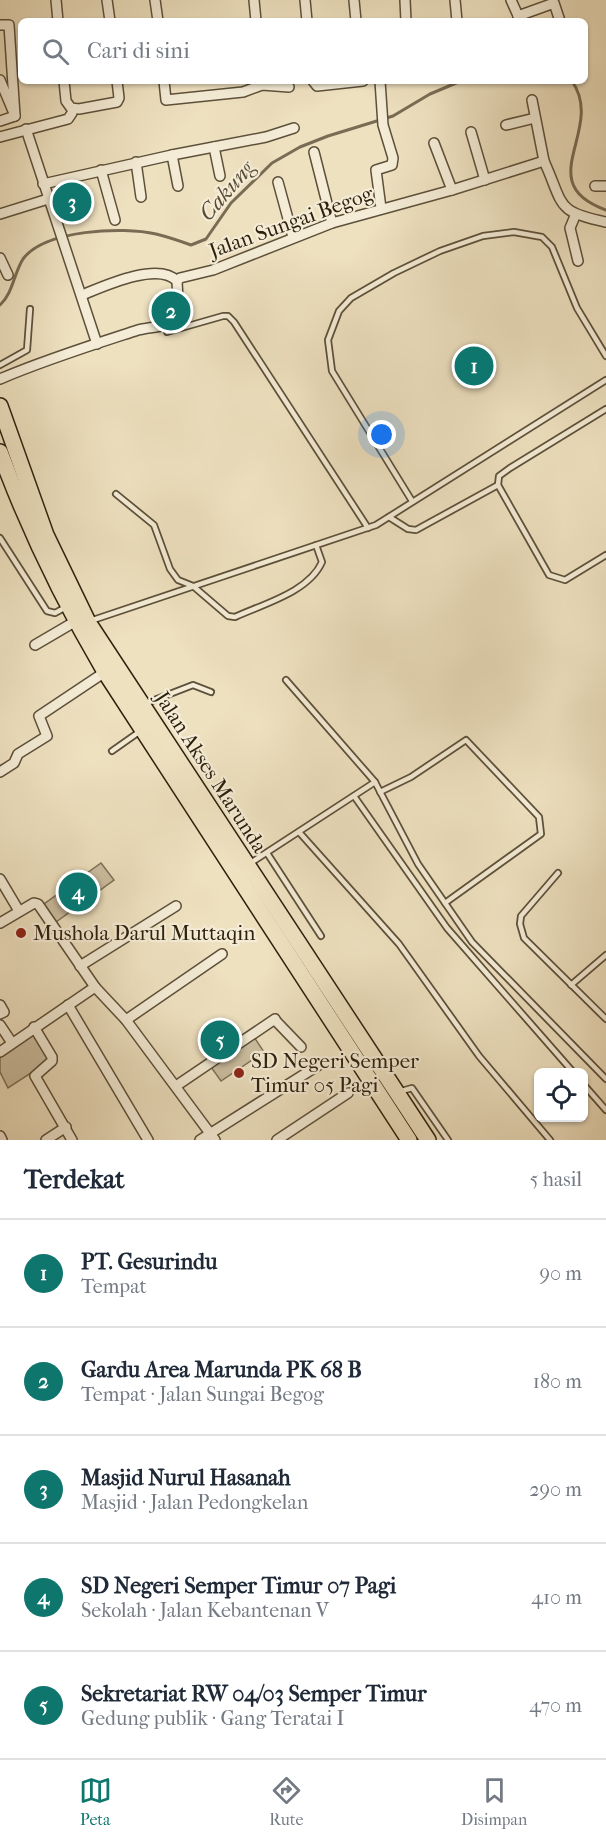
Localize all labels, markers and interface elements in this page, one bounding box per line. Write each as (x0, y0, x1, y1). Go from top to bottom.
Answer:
search box (18, 18, 588, 84)
icon: search (39, 35, 72, 68)
text: Cari di sini (87, 38, 190, 64)
water label: Cakung (194, 155, 260, 226)
pin: 3 (52, 180, 92, 224)
street label: Jalan Sungai Begog (204, 181, 377, 264)
pin: 2 (152, 288, 190, 334)
pin: 1 (454, 344, 494, 388)
your location (367, 420, 396, 449)
street label: Jalan Akses Marunda (149, 685, 272, 857)
pin: 4 (58, 870, 98, 914)
place label: Mushola Darul Muttaqin (33, 921, 255, 945)
marker: Mushola Darul Muttaqin (14, 926, 28, 940)
pin: 5 (200, 1018, 240, 1062)
place label: SD Negeri Semper Timur 05 Pagi (251, 1049, 419, 1097)
marker: SD Negeri Semper Timur 05 Pagi (232, 1066, 246, 1080)
map controls (534, 1068, 588, 1122)
button: locate (534, 1068, 588, 1122)
text: Terdekat (24, 1164, 125, 1195)
text: 5 hasil (530, 1168, 582, 1191)
text: PT. Gesurindu (81, 1249, 217, 1275)
text: 1 (40, 1262, 47, 1285)
text: 90 m (540, 1262, 582, 1285)
text: Tempat (81, 1275, 147, 1298)
text: Gardu Area Marunda PK 68 B (81, 1357, 362, 1383)
text: 2 (38, 1370, 49, 1393)
text: 180 m (533, 1370, 582, 1393)
text: Tempat · Jalan Sungai Begog (81, 1383, 324, 1406)
text: Masjid Nurul Hasanah (81, 1465, 291, 1491)
text: 3 (39, 1478, 48, 1501)
text: 290 m (529, 1478, 582, 1501)
text: Masjid · Jalan Pedongkelan (81, 1491, 308, 1514)
text: SD Negeri Semper Timur 07 Pagi (81, 1573, 396, 1599)
text: 4 (38, 1586, 49, 1609)
text: 410 m (531, 1586, 582, 1609)
text: Sekolah · Jalan Kebantenan V (81, 1599, 329, 1622)
text: Sekretariat RW 04/03 Semper Timur (81, 1681, 427, 1707)
text: 5 (39, 1694, 48, 1717)
text: 470 m (529, 1694, 582, 1717)
text: Gedung publik · Gang Teratai I (81, 1707, 344, 1730)
tab: Peta (79, 1774, 112, 1829)
tab: Rute (269, 1774, 303, 1829)
tab: Disimpan (461, 1774, 527, 1829)

